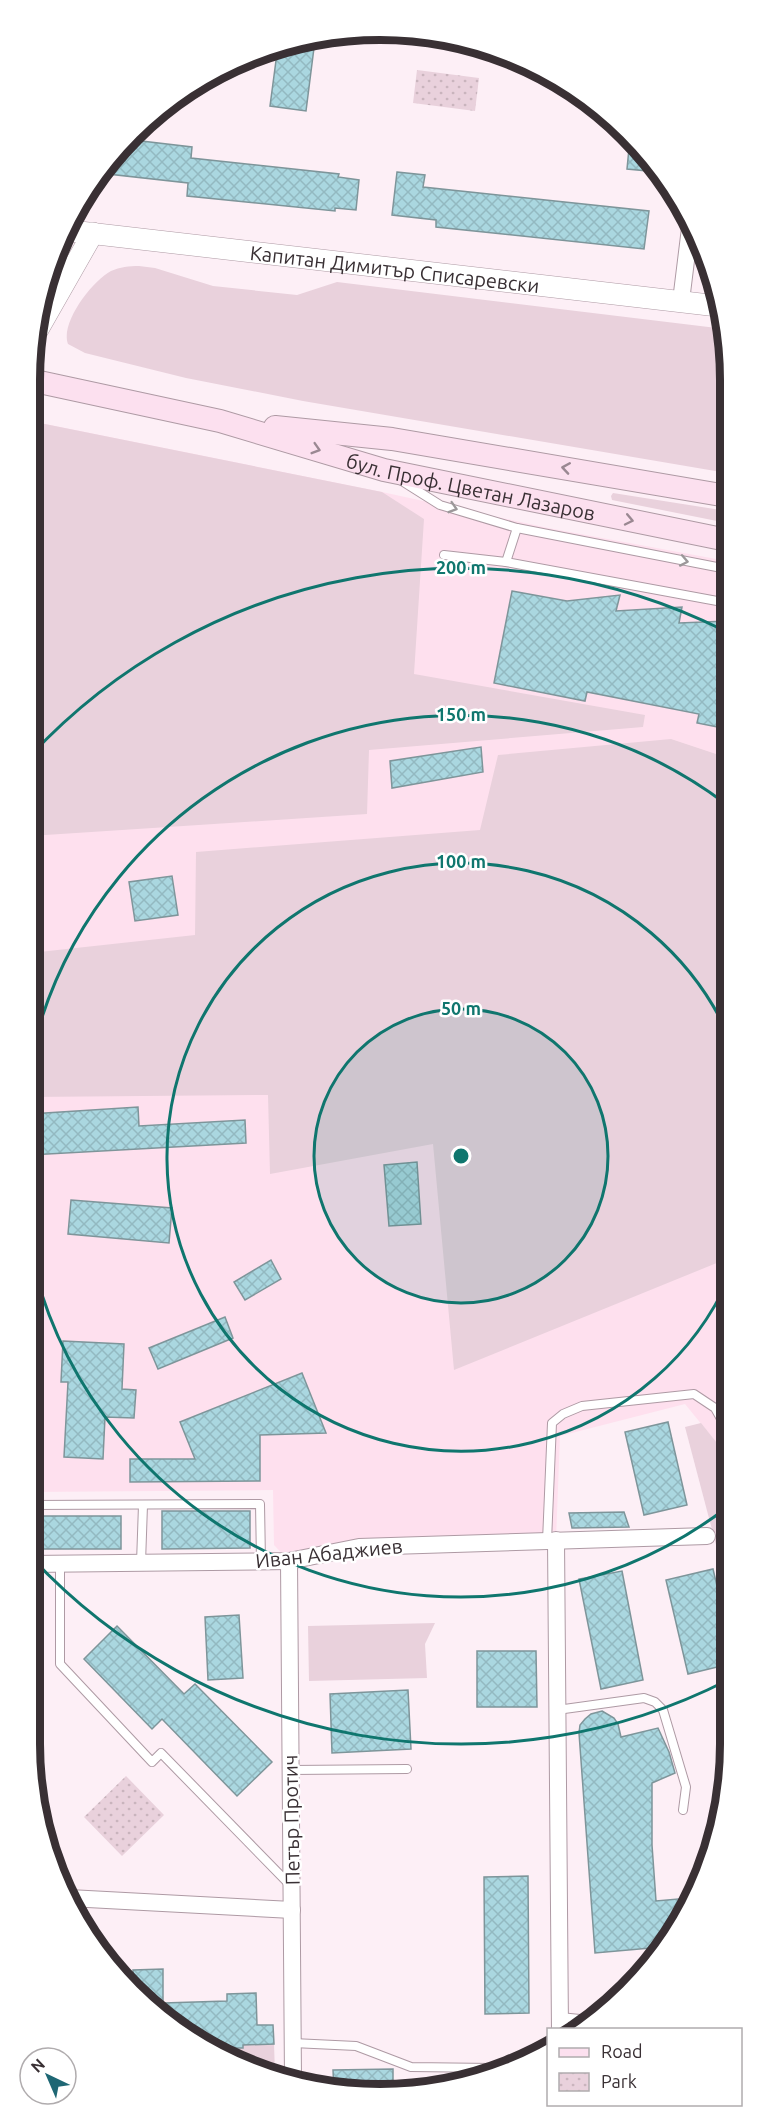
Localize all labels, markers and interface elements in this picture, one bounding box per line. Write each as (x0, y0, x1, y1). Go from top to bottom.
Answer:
street label: Капитан Димитър Списаревски (249, 240, 541, 297)
one-way arrow (310, 442, 321, 454)
street label: бул. Проф. Цветан Лазаров (344, 448, 597, 524)
one-way arrow (561, 463, 571, 475)
one-way arrow (447, 501, 458, 513)
one-way arrow (624, 513, 634, 526)
one-way arrow (679, 554, 689, 567)
text: 200 m (436, 557, 486, 577)
text: 150 m (436, 704, 486, 724)
text: 100 m (436, 851, 486, 871)
text: 50 m (441, 998, 481, 1018)
centre of rings (451, 1146, 471, 1166)
street label: Иван Абаджиев (254, 1534, 404, 1572)
street label: Петър Протич (278, 1755, 304, 1885)
legend (547, 2028, 742, 2106)
text: Road (601, 2041, 643, 2061)
north arrow (18, 2046, 78, 2106)
text: N (27, 2055, 48, 2076)
text: Park (601, 2071, 637, 2091)

